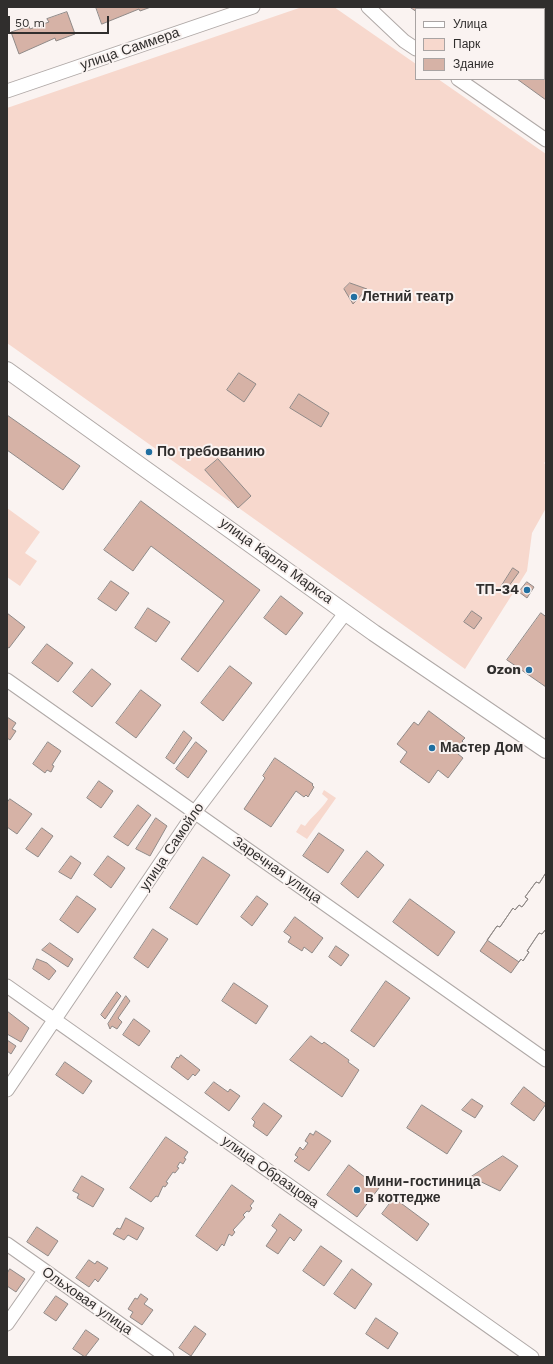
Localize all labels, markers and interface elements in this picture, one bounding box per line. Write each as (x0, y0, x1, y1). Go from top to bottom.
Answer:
scale bar (10, 8, 111, 34)
legend (415, 8, 545, 80)
text: 50 m (15, 16, 45, 30)
text: Улица (453, 17, 487, 31)
street label: улица Саммера (78, 24, 182, 74)
text: Парк (453, 37, 480, 51)
text: Здание (453, 57, 494, 71)
place label: Летний театр (362, 289, 454, 305)
marker: Летний театр (349, 292, 359, 302)
place label: По требованию (157, 444, 265, 460)
marker: По требованию (144, 447, 154, 457)
street label: улица Карла Маркса (216, 514, 336, 608)
place label: ТП-34 (476, 582, 519, 598)
marker: ТП-34 (522, 585, 532, 595)
place label: Ozon (486, 662, 521, 678)
marker: Ozon (524, 665, 534, 675)
place label: Мастер Дом (440, 740, 523, 756)
marker: Мастер Дом (427, 743, 437, 753)
street label: улица Самойло (136, 800, 208, 894)
street label: Заречная улица (229, 833, 325, 907)
street label: улица Образцова (218, 1132, 322, 1212)
place label: Мини-гостиница в коттедже (365, 1174, 481, 1206)
marker: Мини-гостиница в коттедже (352, 1185, 362, 1195)
street label: Ольховая улица (38, 1264, 136, 1338)

